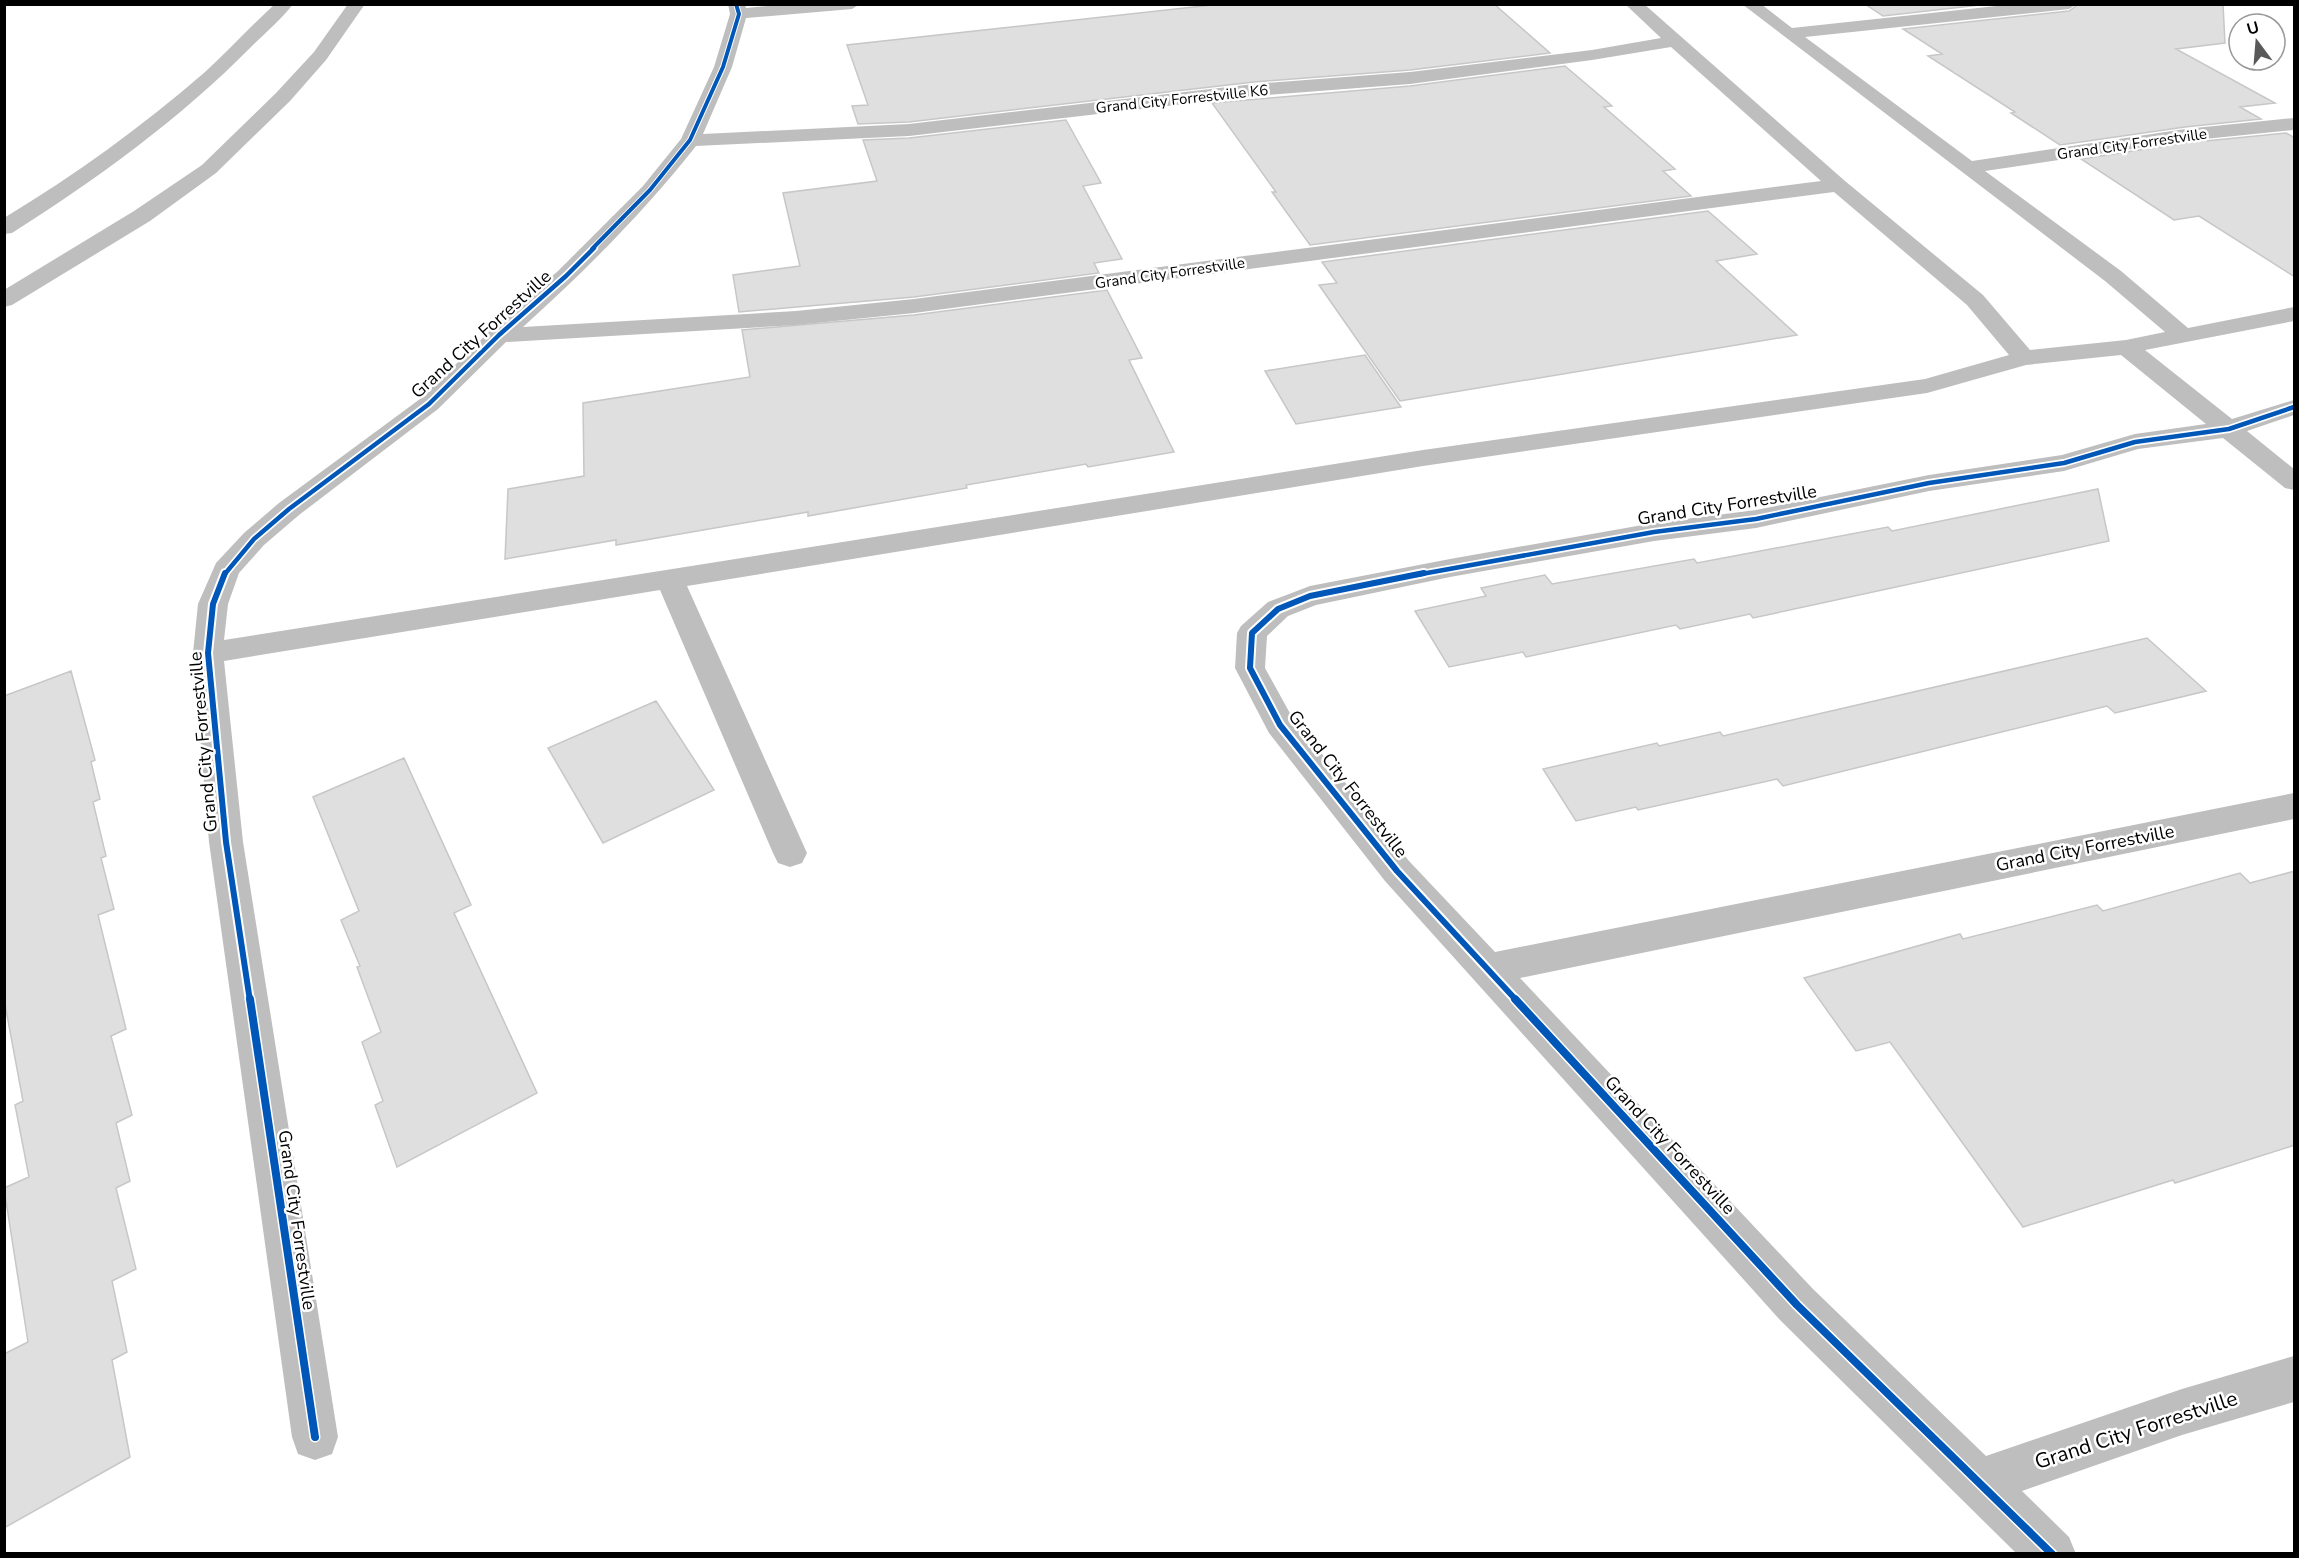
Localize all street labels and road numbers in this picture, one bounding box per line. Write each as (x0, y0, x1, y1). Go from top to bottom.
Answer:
street label: Grand City Forrestville K6 (1095, 80, 1269, 118)
street label: Grand City Forrestville (2056, 124, 2208, 164)
street label: Grand City Forrestville (1094, 253, 1246, 293)
street label: Grand City Forrestville (406, 264, 556, 404)
street label: Grand City Forrestville (1636, 479, 1818, 531)
street label: Grand City Forrestville (183, 651, 223, 833)
street label: Grand City Forrestville (1283, 705, 1413, 863)
street label: Grand City Forrestville (1994, 819, 2176, 877)
street label: Grand City Forrestville (1599, 1071, 1741, 1219)
street label: Grand City Forrestville (272, 1129, 322, 1311)
street label: Grand City Forrestville (2031, 1384, 2241, 1476)

